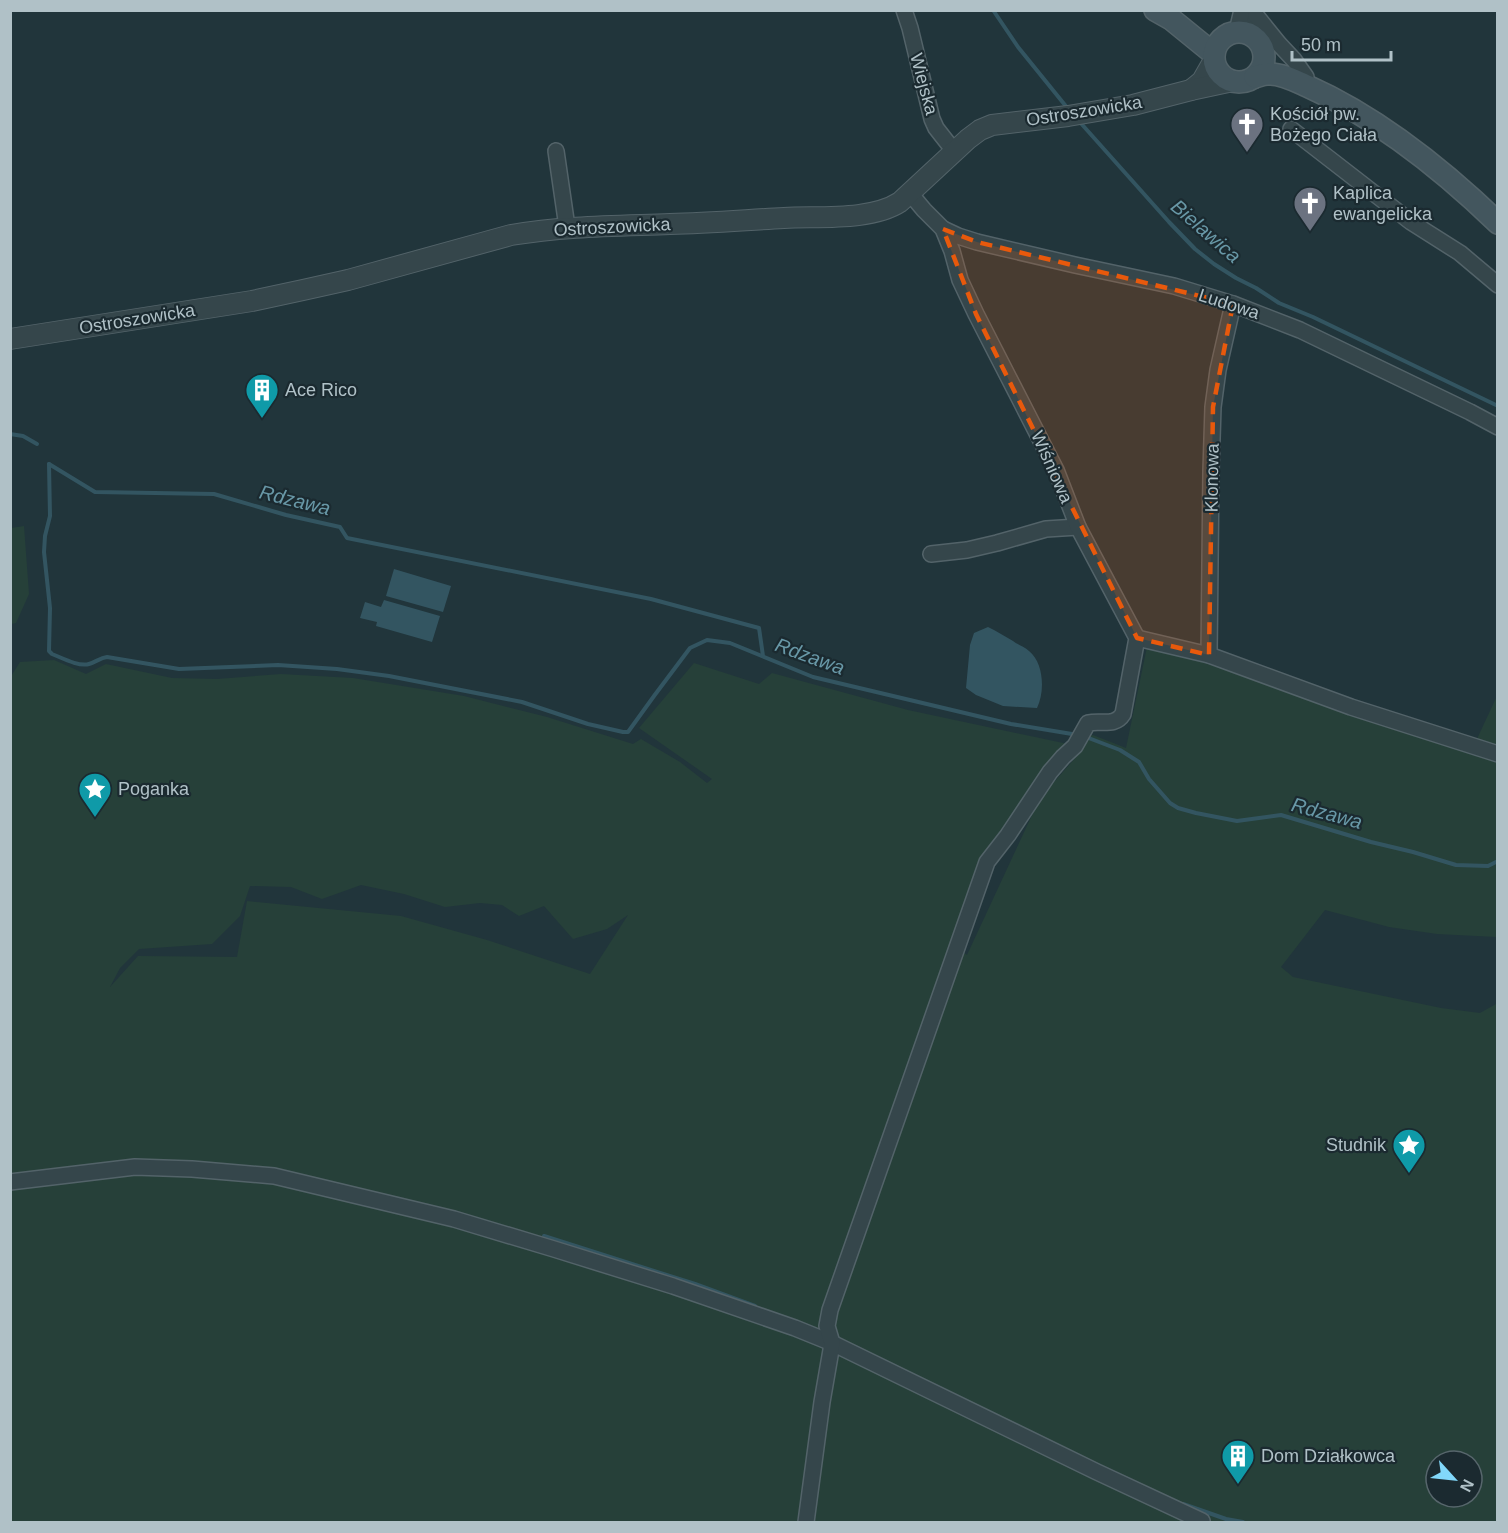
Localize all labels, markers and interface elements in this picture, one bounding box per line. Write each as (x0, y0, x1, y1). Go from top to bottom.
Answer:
scale bar (1292, 24, 1391, 62)
text: 50 m (1301, 35, 1341, 55)
street label: Wiejska (906, 51, 942, 118)
street label: Ostroszowicka (1025, 92, 1144, 130)
place label: Kościół pw. Bożego Ciała (1270, 104, 1378, 145)
church icon: Kościół pw. Bożego Ciała (1229, 106, 1265, 153)
place label: Kaplica ewangelicka (1333, 183, 1433, 224)
church icon: Kaplica ewangelicka (1292, 185, 1328, 232)
water label: Bielawica (1167, 195, 1245, 267)
street label: Ostroszowicka (553, 214, 672, 240)
street label: Ludowa (1196, 285, 1263, 324)
street label: Ostroszowicka (78, 300, 197, 338)
building icon: Ace Rico (244, 372, 280, 419)
place label: Ace Rico (285, 380, 357, 400)
street label: Wiśniowa (1027, 428, 1077, 507)
street label: Klonowa (1201, 442, 1223, 513)
water label: Rdzawa (257, 481, 333, 519)
water label: Rdzawa (772, 633, 848, 679)
place icon: Poganka (77, 771, 113, 818)
place label: Poganka (118, 779, 190, 799)
water label: Rdzawa (1289, 793, 1365, 833)
place icon: Studnik (1391, 1127, 1427, 1174)
place label: Studnik (1326, 1135, 1387, 1155)
building icon: Dom Działkowca (1220, 1438, 1256, 1485)
place label: Dom Działkowca (1261, 1446, 1396, 1466)
north arrow (1424, 1449, 1484, 1509)
text: N (1457, 1477, 1477, 1495)

